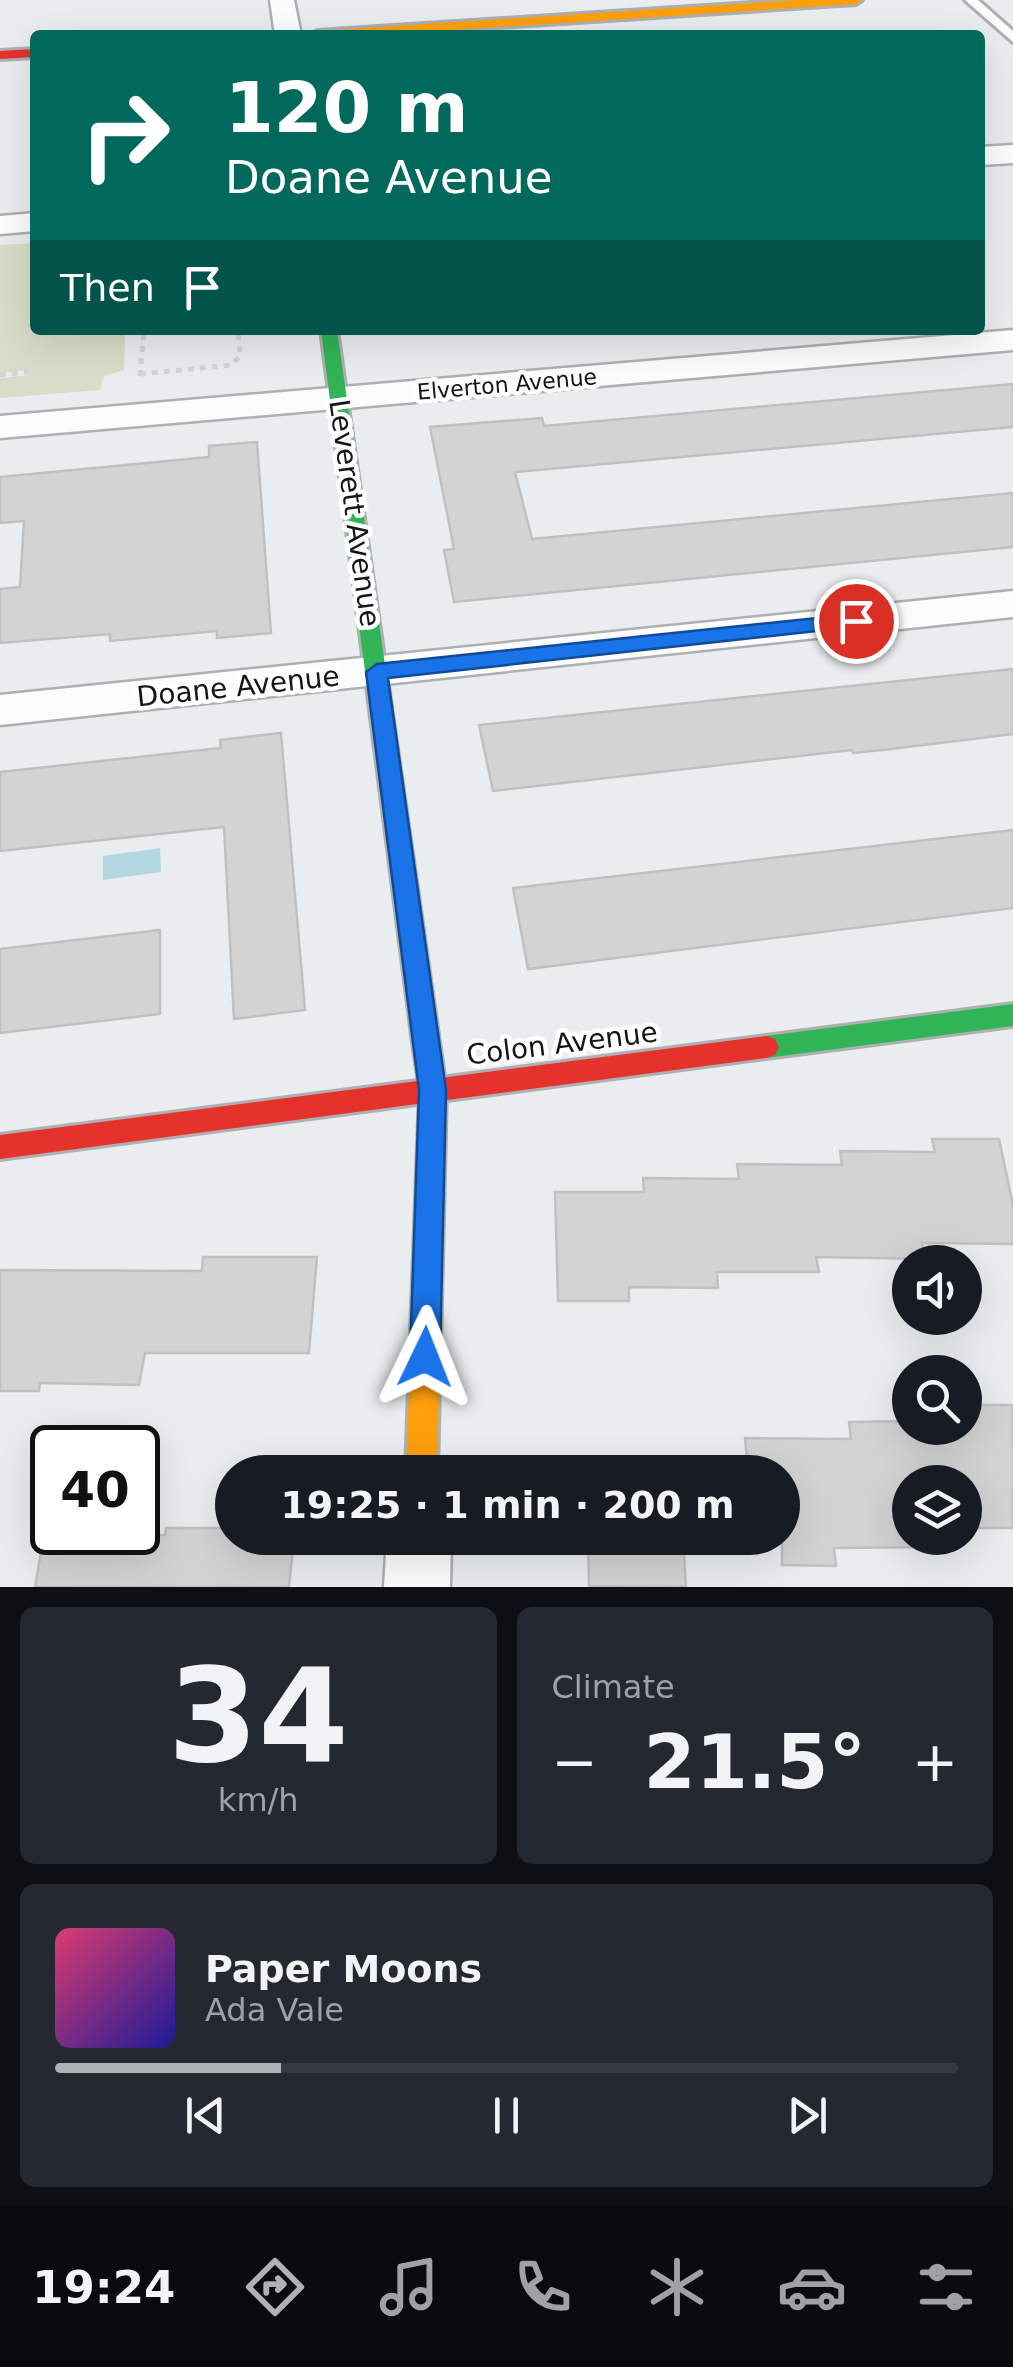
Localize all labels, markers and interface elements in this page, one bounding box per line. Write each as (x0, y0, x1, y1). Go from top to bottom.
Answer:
text: 120 m (225, 67, 468, 149)
icon: right (60, 70, 190, 200)
text: Doane Avenue (225, 151, 552, 204)
icon: arrive (175, 260, 230, 315)
text: Then (60, 266, 155, 310)
street label: Elverton Avenue (416, 364, 598, 405)
street label: Leverett Avenue (322, 397, 387, 629)
pin (814, 579, 899, 664)
icon: arrive (829, 594, 884, 649)
street label: Doane Avenue (135, 659, 341, 714)
street label: Colon Avenue (465, 1015, 659, 1072)
map controls (892, 1245, 982, 1555)
button: sound (892, 1245, 982, 1335)
position arrow (373, 1305, 477, 1409)
button: search (892, 1355, 982, 1445)
speed limit sign: 40 (30, 1425, 160, 1555)
button: layers (892, 1465, 982, 1555)
text: 19:25 · 1 min · 200 m (280, 1483, 735, 1527)
text: 34 (168, 1640, 349, 1792)
text: Climate (552, 1668, 675, 1706)
text: 21.5° (643, 1718, 866, 1806)
text: − (552, 1730, 598, 1794)
text: + (912, 1730, 958, 1794)
text: km/h (218, 1781, 299, 1819)
text: Paper Moons (205, 1947, 482, 1991)
text: Ada Vale (205, 1991, 344, 2029)
icon: previous (178, 2088, 233, 2143)
icon: pause (479, 2088, 534, 2143)
icon: next (780, 2088, 835, 2143)
icon: directions (240, 2252, 310, 2322)
icon: music (374, 2252, 444, 2322)
icon: phone (508, 2252, 578, 2322)
icon: climate (642, 2252, 712, 2322)
icon: car (777, 2252, 847, 2322)
icon: filters (911, 2252, 981, 2322)
text: 19:24 (32, 2261, 175, 2314)

